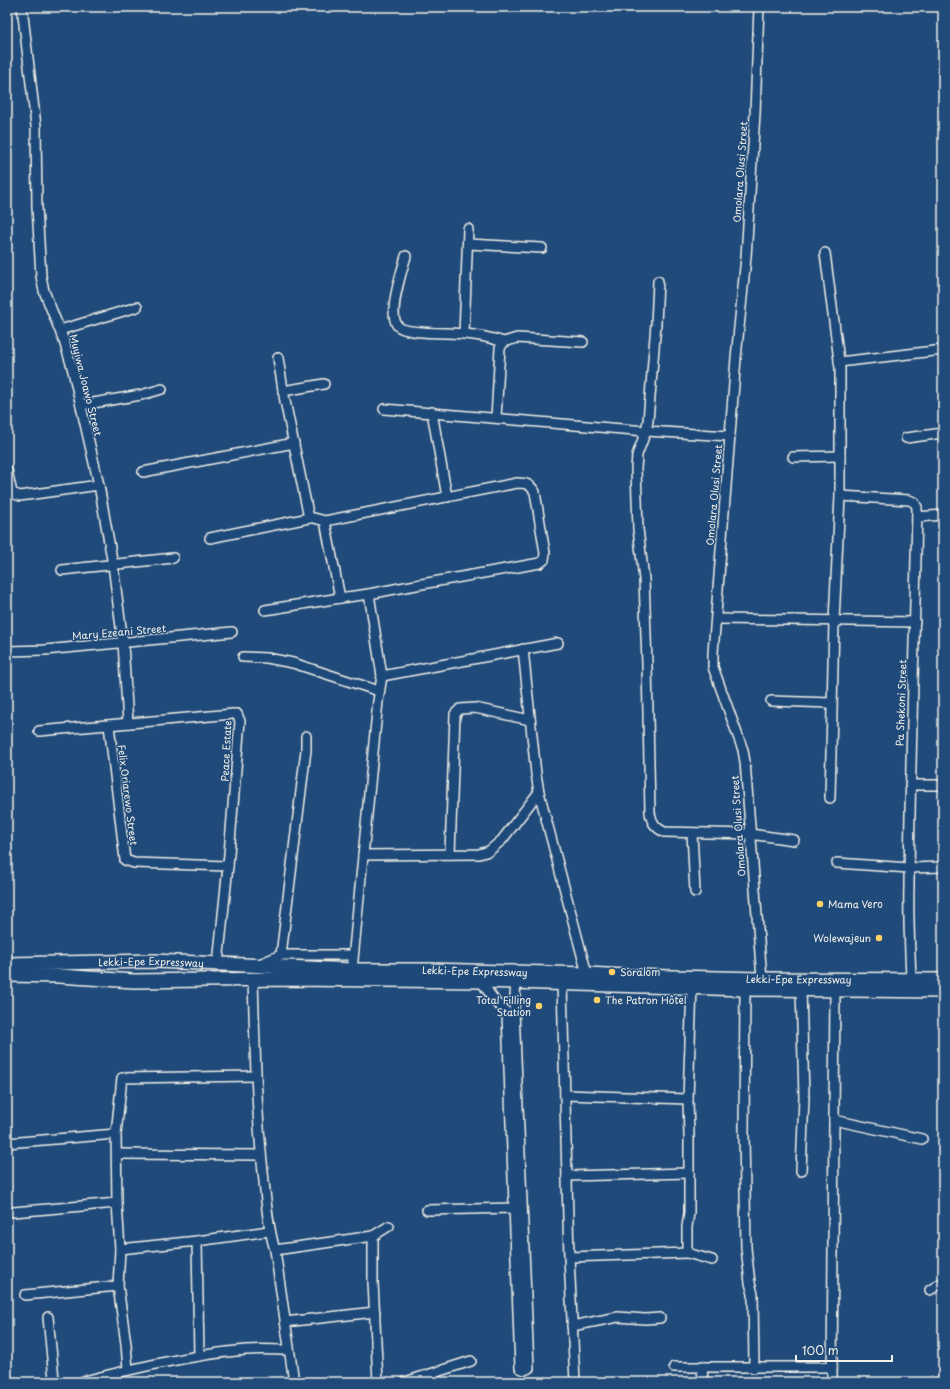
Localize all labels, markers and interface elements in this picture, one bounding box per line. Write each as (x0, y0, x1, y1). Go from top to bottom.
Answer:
street label: Omolara Olusi Street (728, 121, 751, 223)
street label: Muyiwa Joawo Street (67, 332, 106, 437)
street label: Omolara Olusi Street (702, 444, 725, 546)
street label: Mary Ezeani Street (71, 620, 167, 644)
street label: Pa Shekoni Street (891, 659, 910, 747)
street label: Peace Estate (216, 720, 235, 782)
street label: Felix Oriarewo Street (115, 744, 142, 846)
street label: Omolara Olusi Street (726, 775, 749, 877)
place label: Mama Vero (828, 896, 883, 911)
marker: Mama Vero (815, 899, 825, 909)
place label: Wolewajeun (813, 930, 871, 945)
marker: Wolewajeun (874, 933, 884, 943)
street label: Lekki-Epe Expressway (98, 953, 204, 971)
street label: Lekki-Epe Expressway (422, 962, 528, 980)
place label: Soralom (620, 964, 660, 979)
marker: Soralom (607, 967, 617, 977)
street label: Lekki-Epe Expressway (746, 971, 852, 987)
place label: Total Filling Station (476, 992, 531, 1019)
place label: The Patron Hôtel (605, 992, 687, 1007)
marker: The Patron Hôtel (592, 995, 602, 1005)
marker: Total Filling Station (534, 1001, 544, 1011)
scale bar (796, 1337, 892, 1363)
text: 100 m (802, 1341, 839, 1359)

